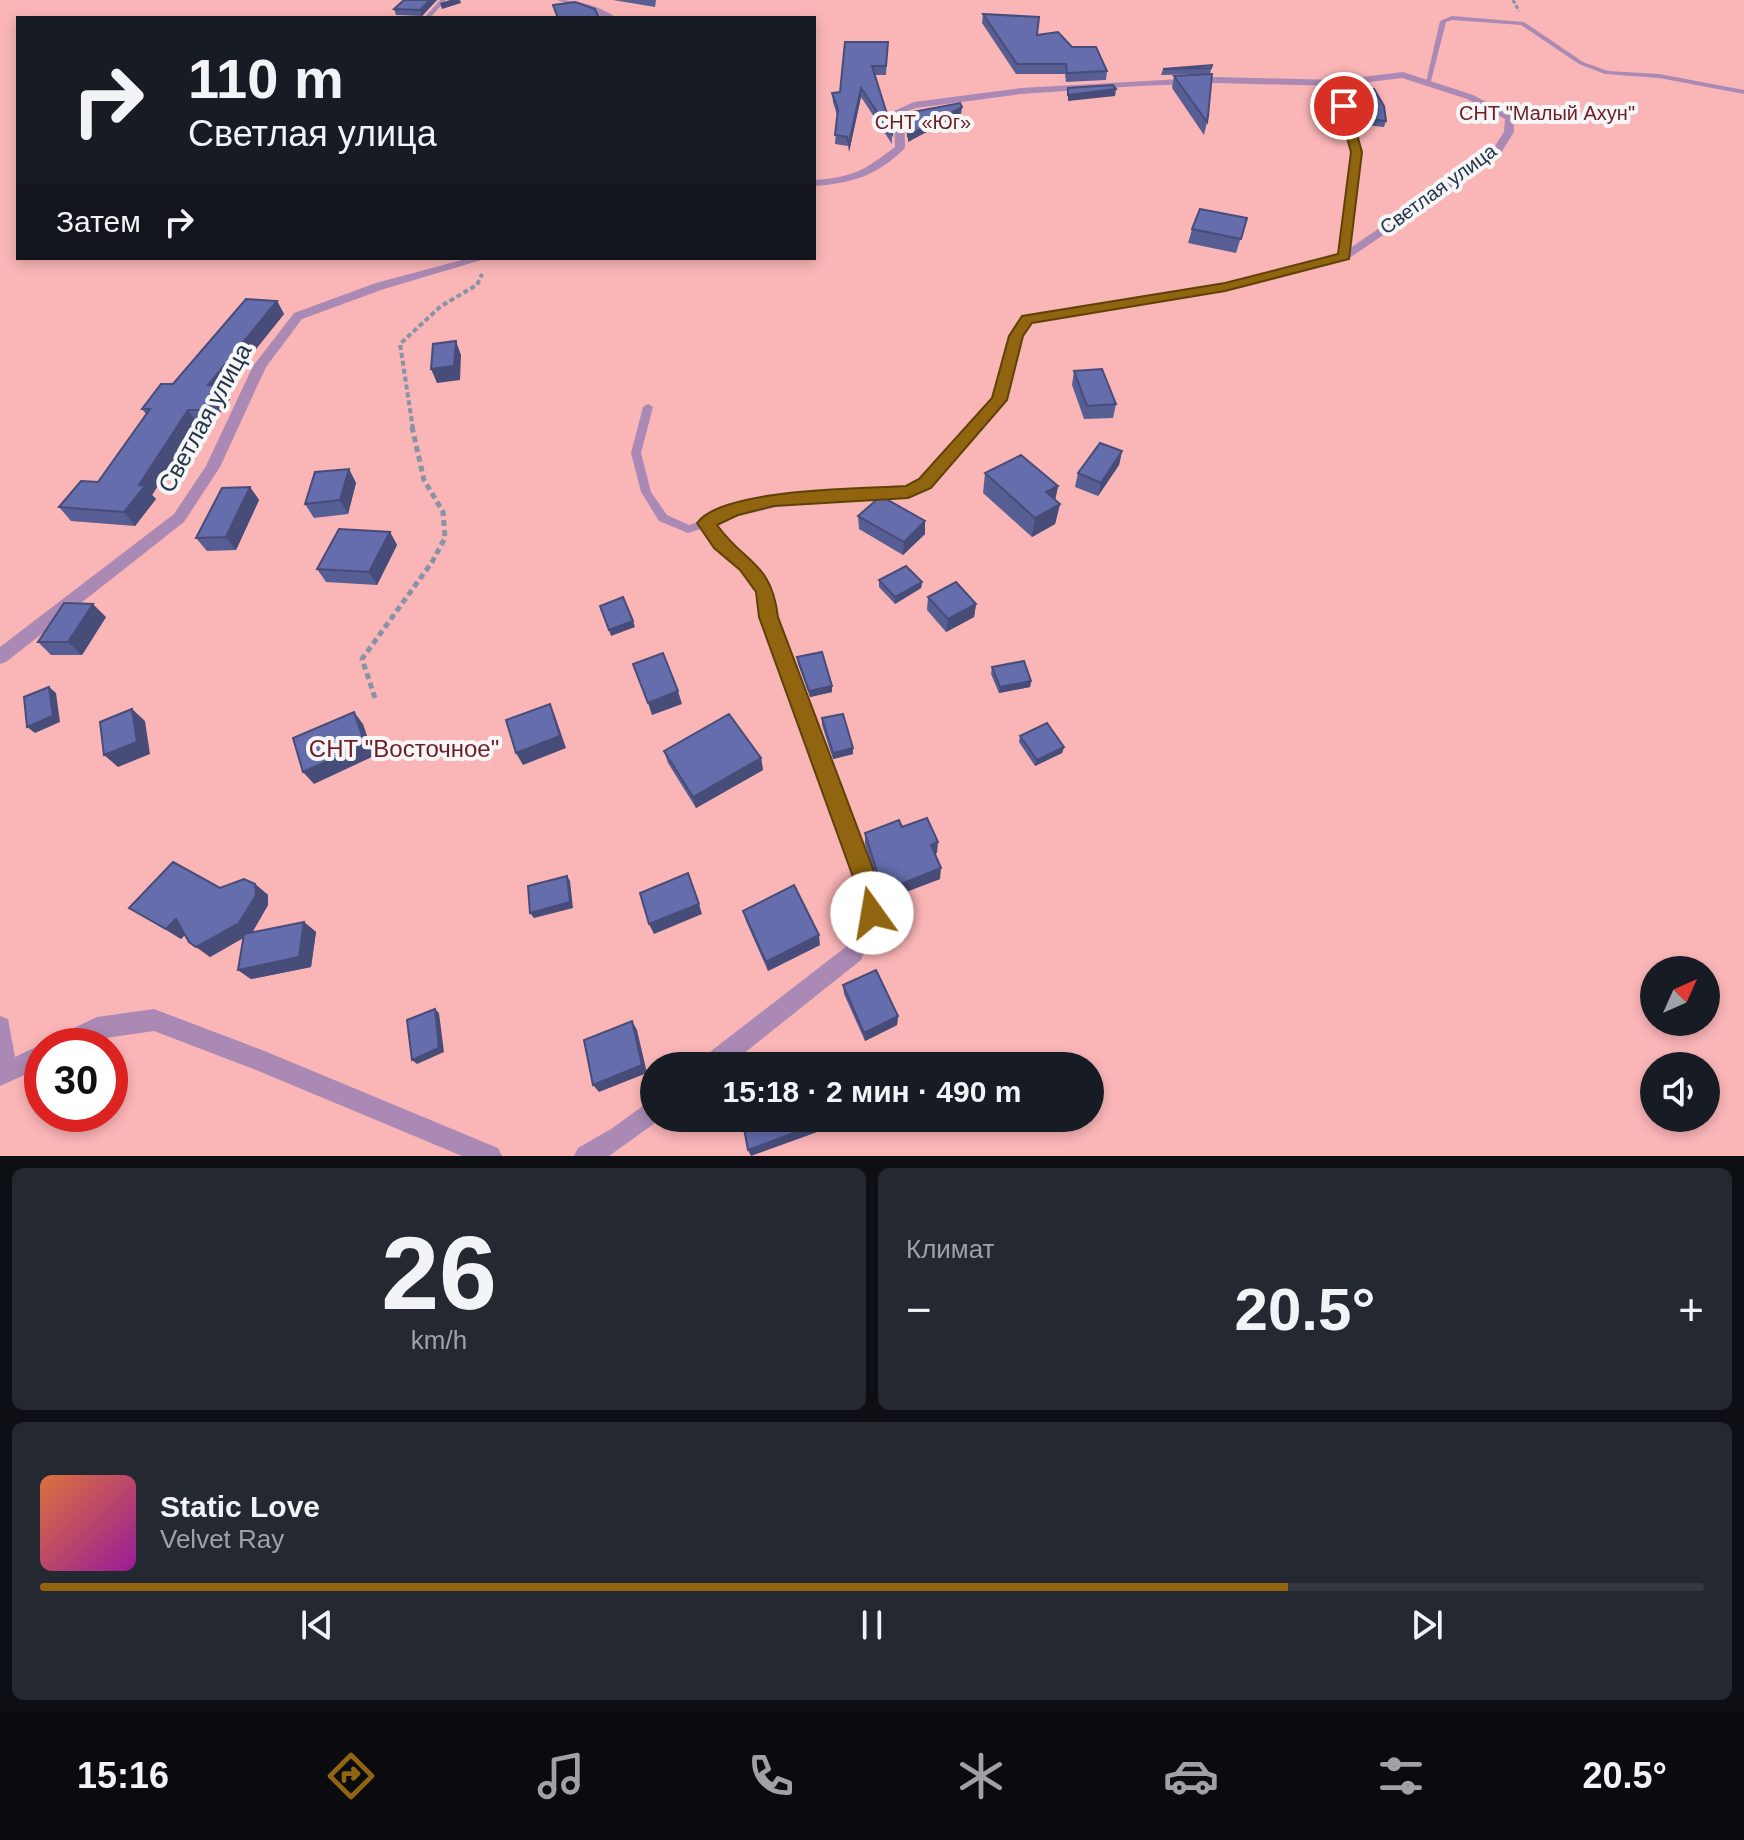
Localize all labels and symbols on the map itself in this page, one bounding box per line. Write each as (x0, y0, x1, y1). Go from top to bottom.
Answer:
pin (1310, 72, 1378, 140)
park label: СНТ "Малый Ахун" (1459, 102, 1635, 124)
park label: СНТ «Юг» (875, 111, 971, 133)
street label: Светлая улица (1376, 139, 1501, 239)
street label: Светлая улица (153, 338, 257, 497)
park label: СНТ "Восточное" (309, 735, 499, 762)
position arrow (830, 871, 914, 955)
north arrow (1640, 956, 1720, 1036)
speed limit sign: 30 (24, 1028, 128, 1132)

